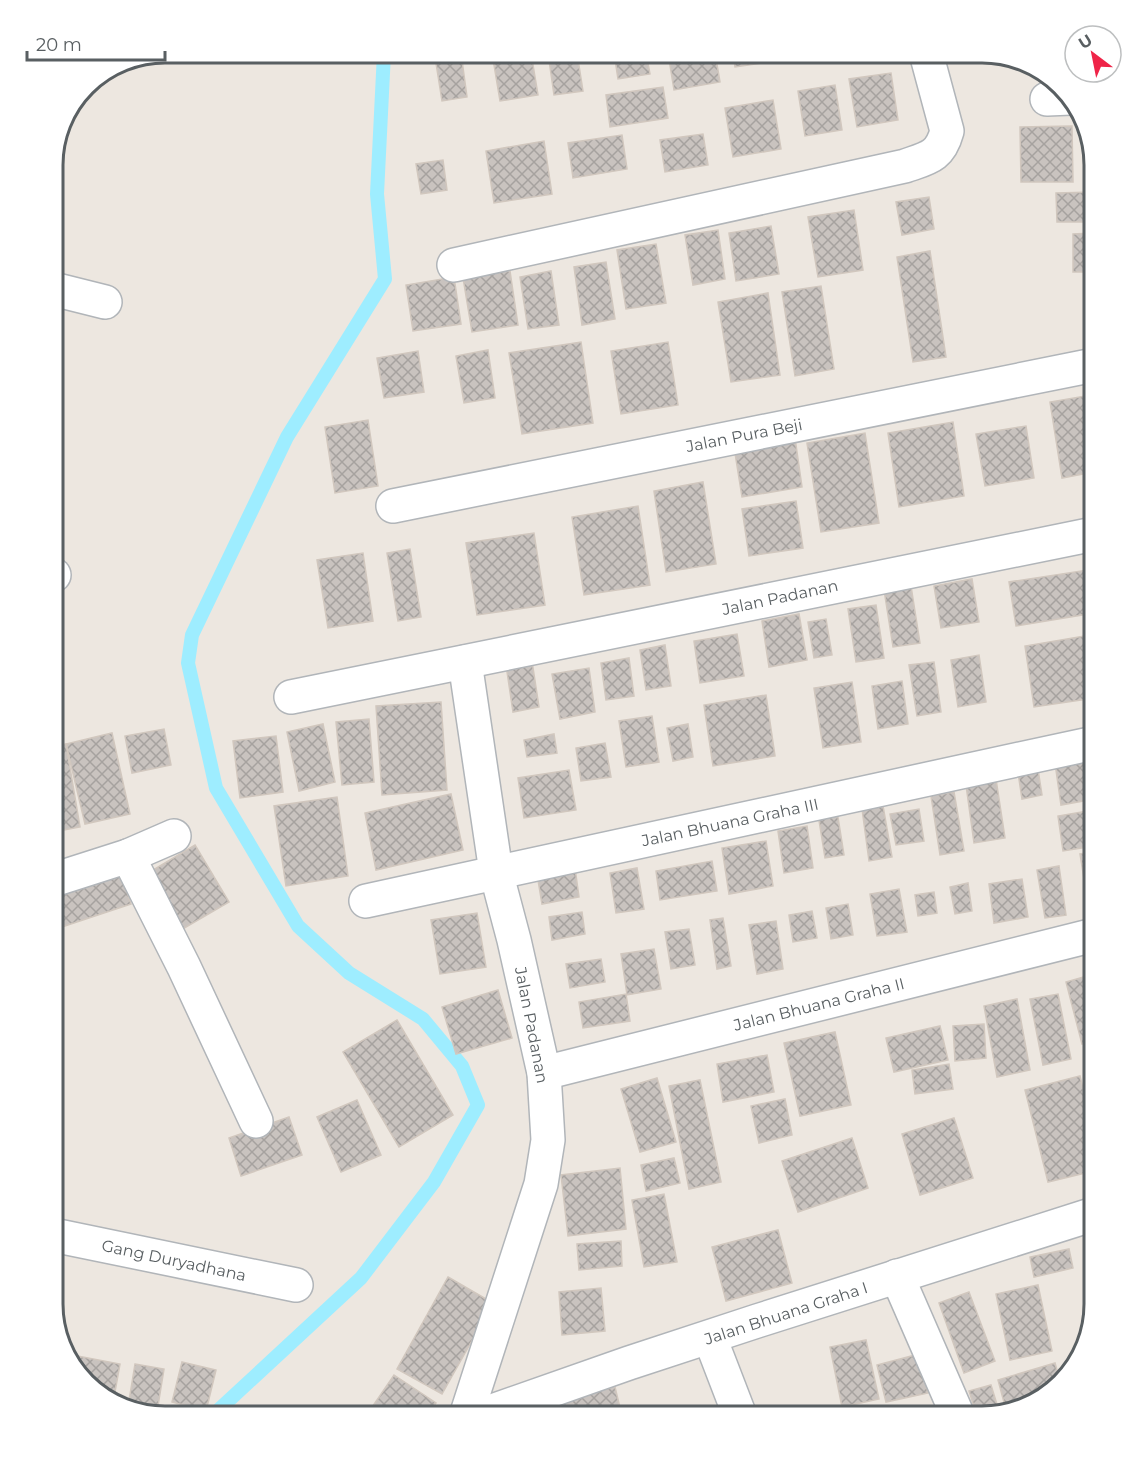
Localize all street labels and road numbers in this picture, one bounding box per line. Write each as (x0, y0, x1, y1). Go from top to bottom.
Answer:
street label: Jalan Pura Beji (683, 415, 804, 456)
street label: Jalan Padanan (719, 576, 840, 619)
street label: Jalan Bhuana Graha III (639, 794, 820, 851)
street label: Jalan Padanan (511, 964, 552, 1085)
street label: Jalan Bhuana Graha II (731, 974, 907, 1035)
street label: Gang Duryadhana (100, 1236, 248, 1285)
street label: Jalan Bhuana Graha I (701, 1278, 870, 1349)

